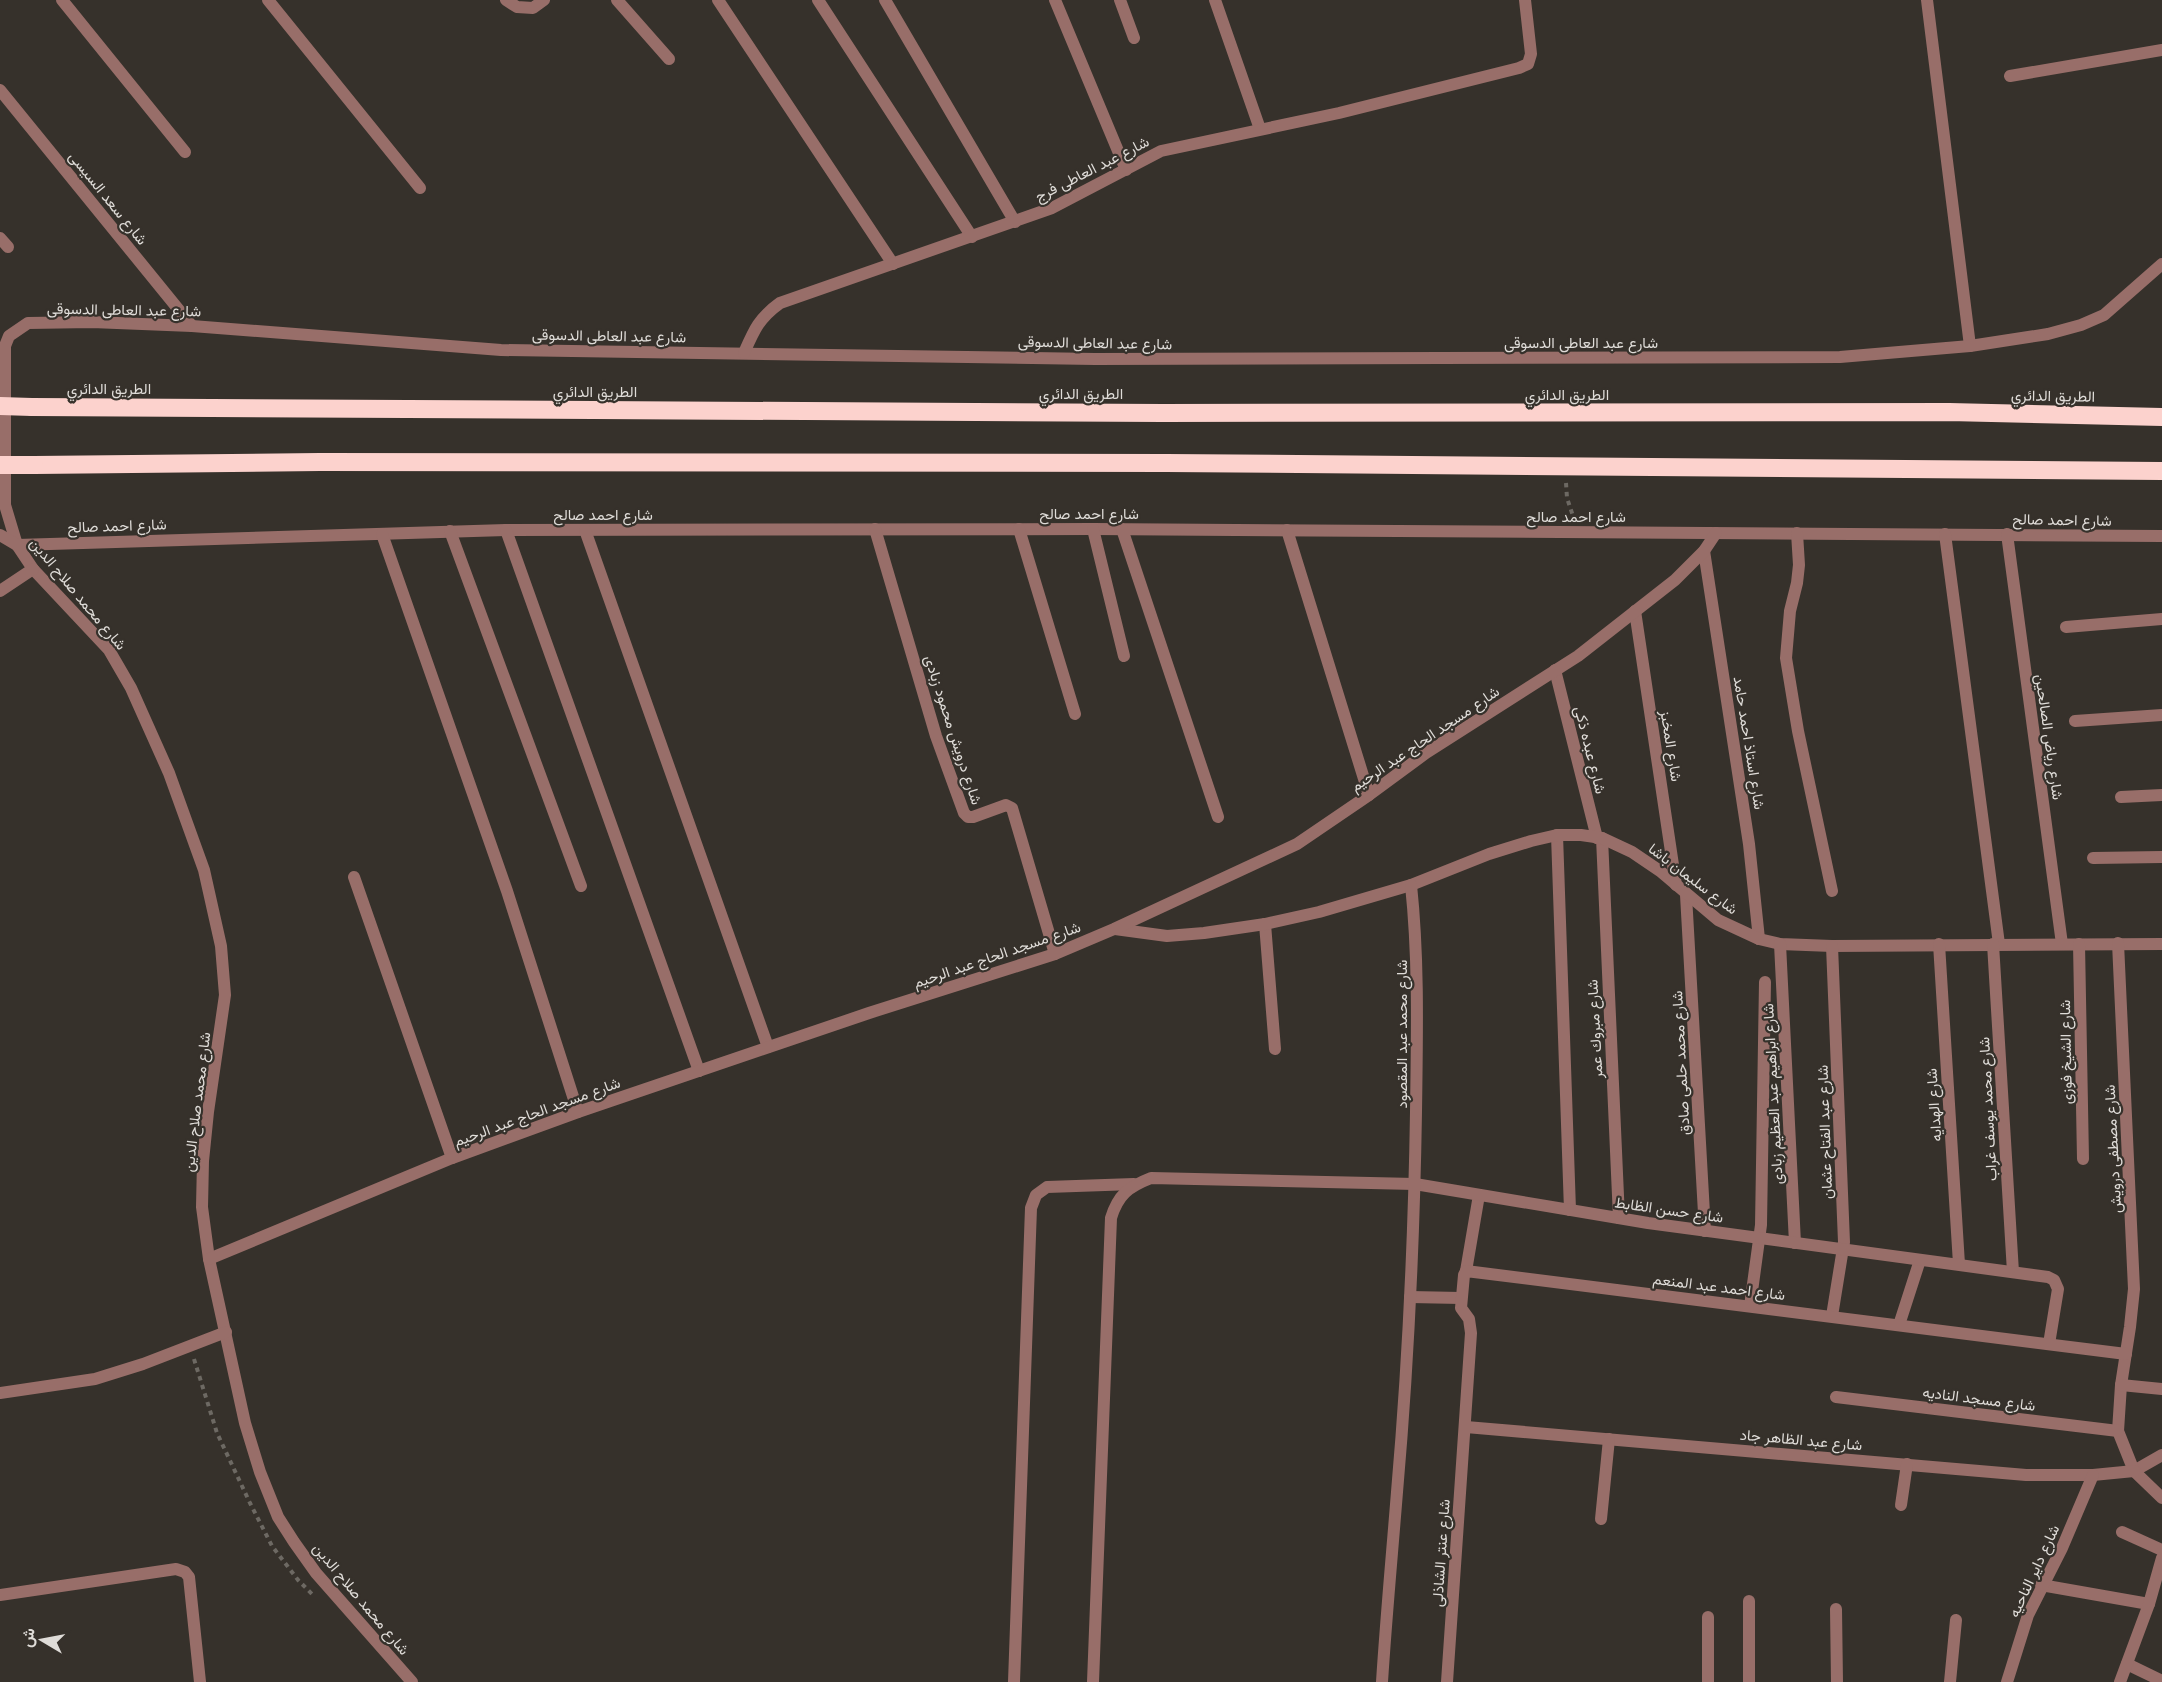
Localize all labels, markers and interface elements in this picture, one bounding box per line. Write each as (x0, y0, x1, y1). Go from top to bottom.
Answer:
street label: شارع عبد العاطى فرج (1031, 131, 1153, 207)
street label: شارع سعد السيسى (63, 147, 152, 250)
street label: شارع عبد العاطى الدسوقى (47, 299, 201, 322)
street label: شارع عبد العاطى الدسوقى (532, 325, 686, 348)
street label: شارع عبد العاطى الدسوقى (1018, 332, 1172, 355)
street label: شارع عبد العاطى الدسوقى (1504, 333, 1658, 354)
street label: الطريق الدائري (67, 379, 151, 402)
street label: الطريق الدائري (553, 382, 637, 405)
street label: الطريق الدائري (1039, 384, 1123, 407)
street label: الطريق الدائري (1525, 385, 1609, 408)
street label: الطريق الدائري (2011, 385, 2095, 410)
street label: شارع احمد صالح (1039, 504, 1139, 525)
street label: شارع احمد صالح (553, 505, 653, 526)
street label: شارع احمد صالح (1526, 507, 1626, 528)
street label: شارع احمد صالح (2012, 509, 2112, 532)
street label: شارع احمد صالح (67, 514, 167, 539)
street label: شارع محمد صلاح الدين (24, 534, 131, 655)
street label: شارع درويش محمود زبادى (918, 653, 987, 808)
street label: شارع رياض الصالحين (2029, 673, 2068, 801)
street label: شارع استاذ احمد حامد (1728, 675, 1769, 811)
street label: شارع مسجد الحاج عبد الرحيم (1347, 681, 1504, 797)
street label: شارع عبده ذكى (1568, 704, 1611, 796)
street label: شارع المخبز (1654, 708, 1687, 783)
street label: شارع سليمان باشا (1644, 839, 1742, 920)
street label: شارع مسجد الحاج عبد الرحيم (911, 917, 1084, 994)
street label: شارع محمد عبد المقصود (1392, 959, 1413, 1108)
street label: شارع مبروك عمر (1582, 979, 1609, 1080)
street label: شارع محمد حلمى صادق (1667, 990, 1696, 1136)
street label: شارع الشيخ فوزى (2055, 999, 2078, 1104)
street label: شارع ابراهيم عبد العظيم زبادى (1758, 1003, 1789, 1185)
street label: شارع محمد صلاح الدين (179, 1031, 217, 1173)
street label: شارع محمد يوسف غراب (1974, 1036, 2003, 1182)
street label: شارع عبد الفتاح عثمان (1813, 1064, 1838, 1199)
street label: شارع الهدايه (1921, 1067, 1948, 1142)
street label: شارع مسجد الحاج عبد الرحيم (451, 1072, 624, 1152)
street label: شارع مصطفى درويش (2100, 1084, 2127, 1214)
street label: شارع حسن الظابط (1613, 1192, 1725, 1229)
street label: شارع احمد عبد المنعم (1652, 1269, 1786, 1306)
street label: شارع مسجد الناديه (1921, 1382, 2037, 1417)
street label: شارع عبد الظاهر جاد (1739, 1425, 1863, 1456)
street label: شارع عنتر الشاذلى (1427, 1498, 1456, 1608)
street label: شارع داير الناحيه (2004, 1521, 2065, 1621)
street label: شارع محمد صلاح الدين (307, 1539, 414, 1660)
north arrow (12, 1610, 72, 1670)
text: ش (16, 1626, 39, 1649)

